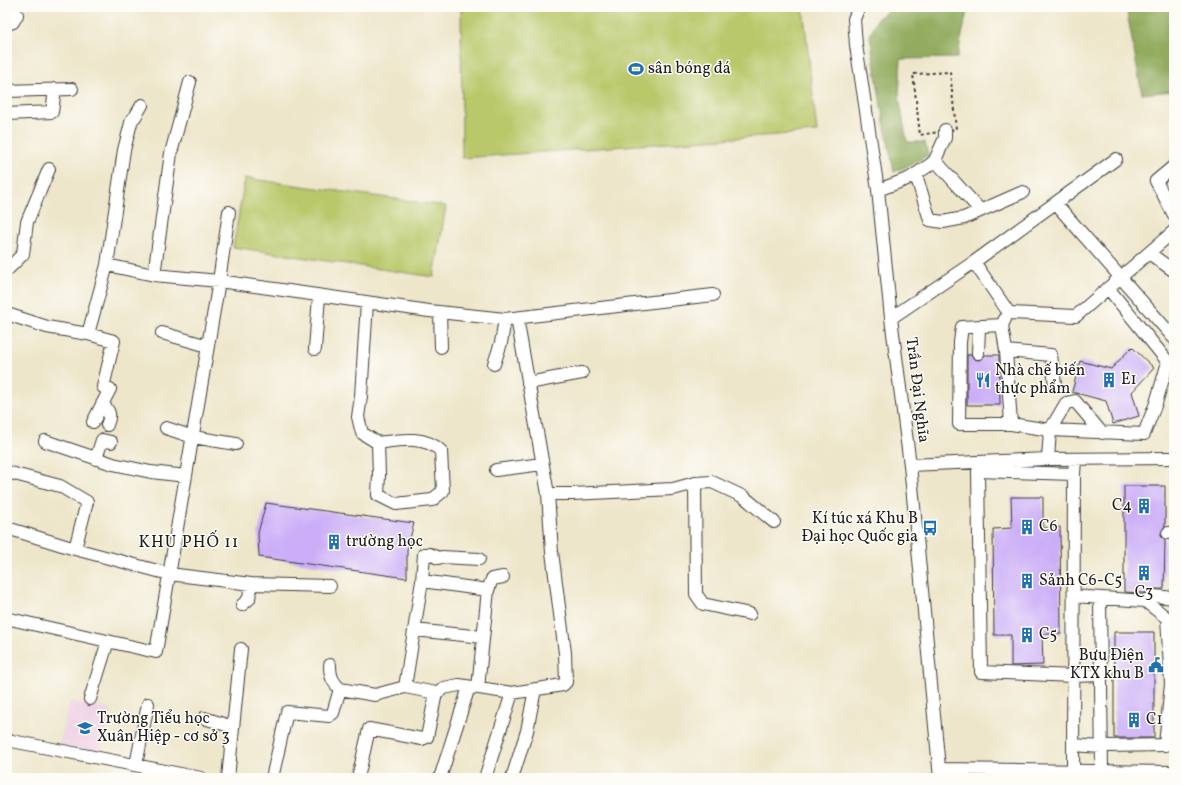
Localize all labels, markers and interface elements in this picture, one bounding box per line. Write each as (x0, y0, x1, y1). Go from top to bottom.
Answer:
place label: sân bóng đá (648, 58, 731, 80)
sports icon: sân bóng đá (627, 60, 645, 78)
street label: Trần Đại Nghĩa (900, 336, 934, 444)
place label: Nhà chế biến thực phẩm (995, 360, 1085, 400)
place label: E1 (1121, 369, 1137, 391)
restaurant icon: Nhà chế biến thực phẩm (974, 371, 992, 389)
building icon: E1 (1100, 371, 1118, 389)
place label: C4 (1112, 495, 1132, 517)
building icon: C4 (1135, 497, 1153, 515)
place label: Kí túc xá Khu B Đại học Quốc gia (801, 508, 918, 548)
place label: C6 (1039, 516, 1058, 538)
building icon: C6 (1018, 518, 1036, 536)
bus stop icon: Kí túc xá Khu B Đại học Quốc gia (921, 519, 939, 537)
district label: KHU PHỐ 11 (139, 530, 239, 554)
place label: trường học (346, 531, 423, 553)
building icon: trường học (325, 533, 343, 551)
building icon: C3 (1135, 564, 1153, 582)
place label: Sảnh C6-C5 (1039, 570, 1122, 592)
building icon: Sảnh C6-C5 (1018, 572, 1036, 590)
place label: C3 (1135, 582, 1153, 604)
place label: C5 (1039, 624, 1057, 646)
building icon: C5 (1018, 626, 1036, 644)
place label: Bưu Điện KTX khu B (1070, 645, 1144, 685)
public building icon: Bưu Điện KTX khu B (1147, 656, 1165, 674)
place label: Trường Tiểu học Xuân Hiệp - cơ sở 3 (97, 708, 230, 748)
place label: C1 (1146, 709, 1163, 731)
building icon: C1 (1125, 711, 1143, 729)
school or university icon: Trường Tiểu học Xuân Hiệp - cơ sở 3 (76, 719, 94, 737)

